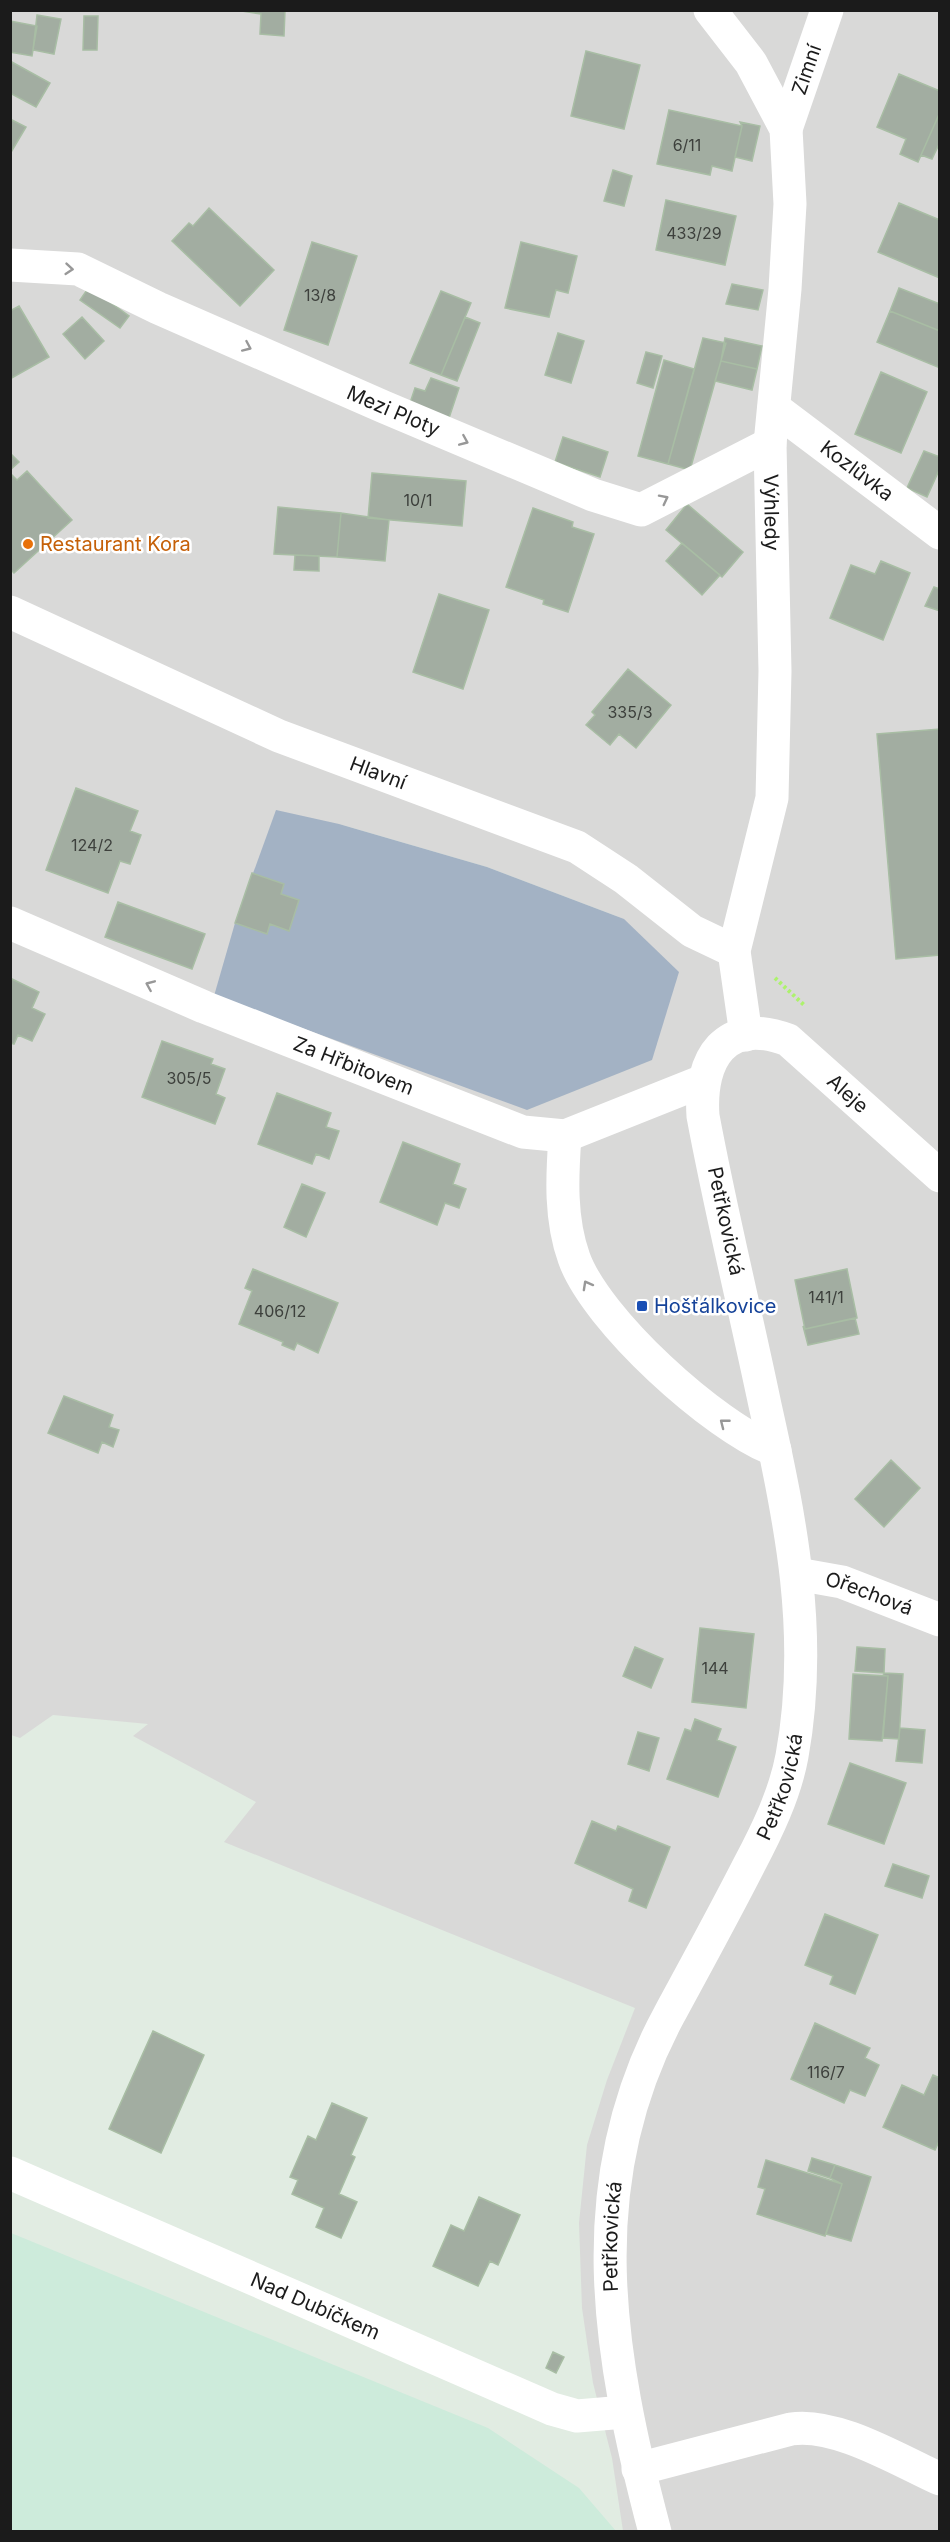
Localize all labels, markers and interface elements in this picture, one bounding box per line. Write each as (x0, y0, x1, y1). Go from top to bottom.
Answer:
street label: Zimní (787, 41, 826, 98)
house number: 6/11 (673, 135, 701, 155)
house number: 433/29 (666, 223, 722, 243)
one-way arrow (64, 262, 73, 275)
house number: 13/8 (304, 285, 336, 305)
one-way arrow (240, 340, 251, 352)
street label: Mezi Ploty (343, 380, 444, 441)
one-way arrow (458, 434, 469, 446)
street label: Kozlůvka (816, 435, 899, 506)
street label: Výhledy (759, 473, 784, 551)
house number: 10/1 (404, 490, 432, 510)
one-way arrow (658, 494, 669, 506)
place label: Restaurant Kora (40, 532, 191, 556)
marker: Restaurant Kora (21, 537, 35, 551)
house number: 335/3 (607, 702, 653, 722)
street label: Hlavní (347, 751, 410, 794)
house number: 124/2 (71, 835, 113, 855)
one-way arrow (145, 980, 156, 992)
street label: Za Hřbitovem (290, 1031, 417, 1100)
house number: 305/5 (166, 1068, 212, 1088)
street label: Aleje (822, 1069, 873, 1118)
street label: Petřkovická (703, 1164, 749, 1278)
one-way arrow (583, 1281, 594, 1291)
house number: 141/1 (808, 1287, 844, 1307)
place label: Hošťálkovice (654, 1294, 776, 1318)
marker: Hošťálkovice (635, 1299, 649, 1313)
house number: 406/12 (254, 1301, 306, 1321)
one-way arrow (720, 1419, 731, 1430)
street label: Ořechová (824, 1567, 916, 1620)
house number: 144 (701, 1658, 729, 1678)
street label: Petřkovická (752, 1732, 807, 1844)
house number: 116/7 (807, 2062, 845, 2082)
street label: Petřkovická (598, 2180, 627, 2292)
street label: Nad Dubíčkem (247, 2267, 384, 2345)

